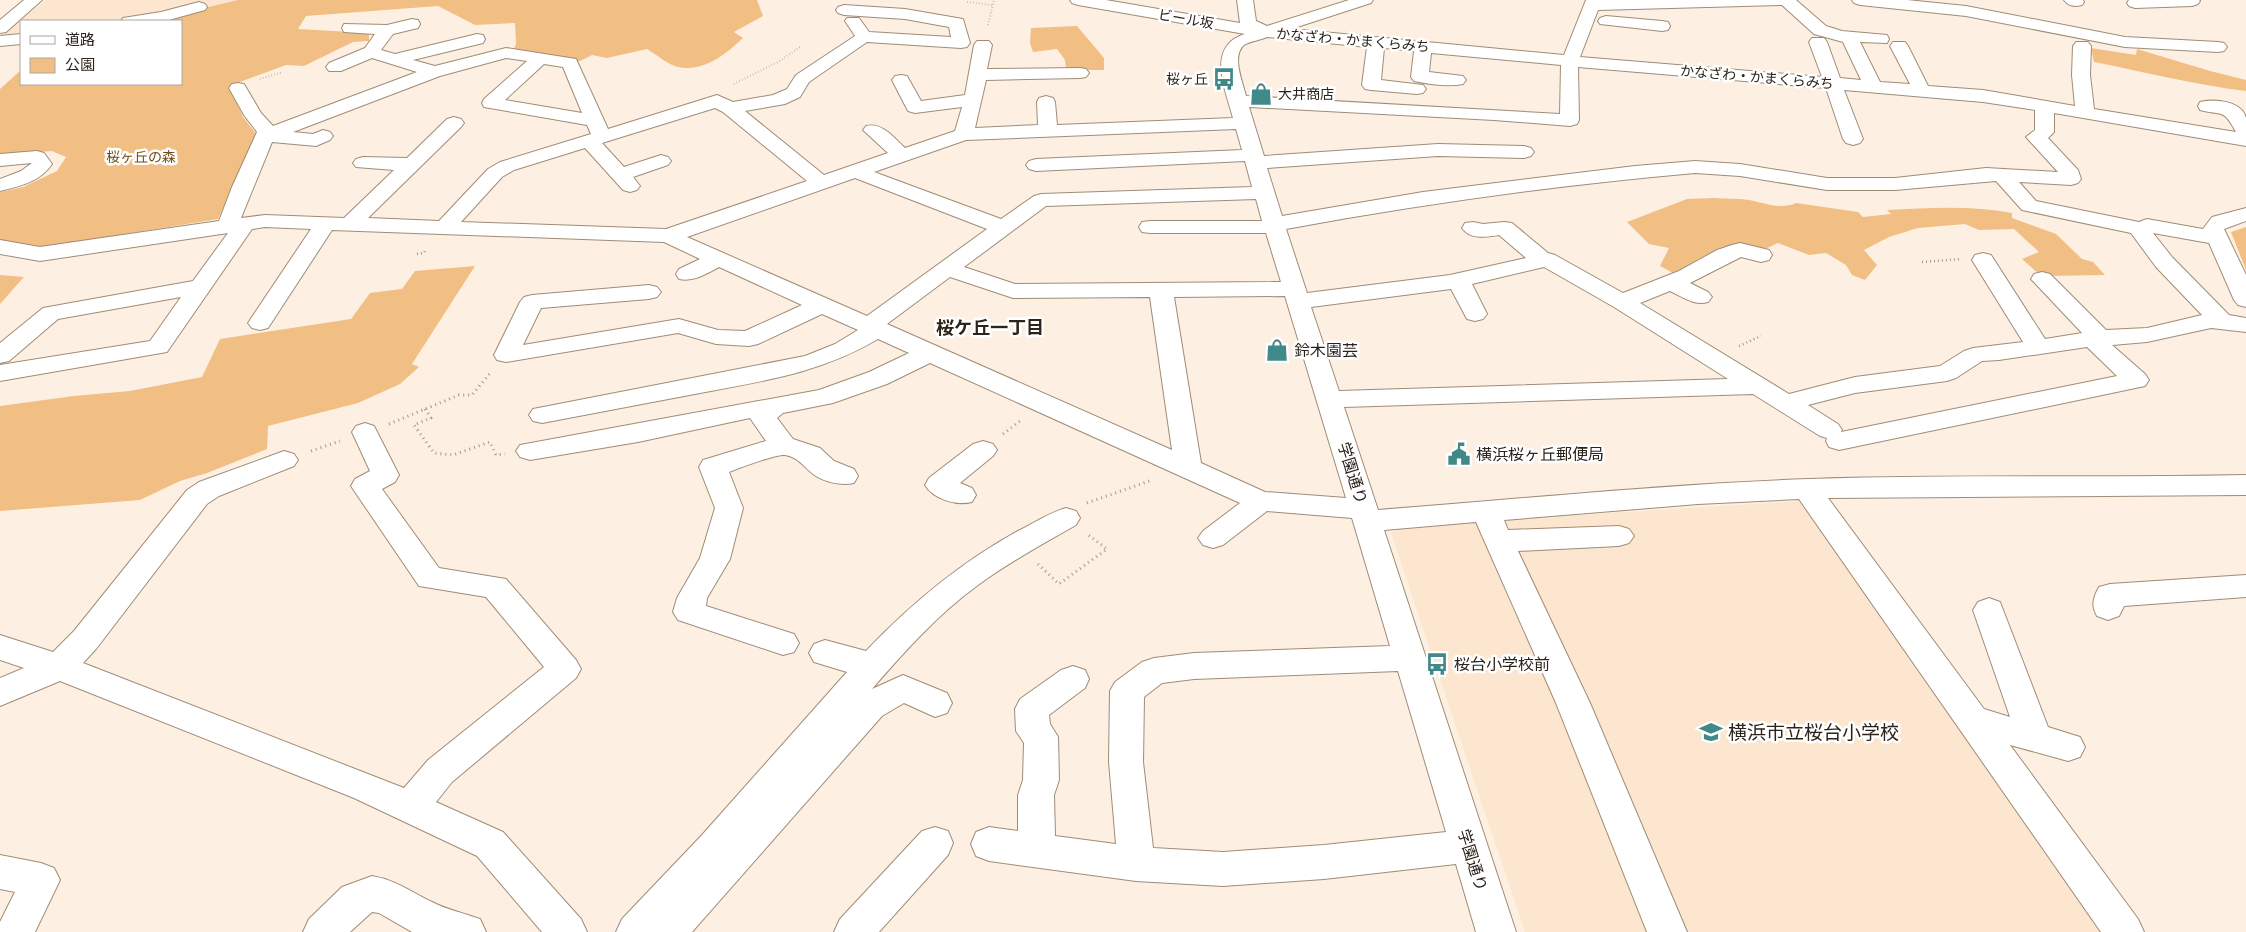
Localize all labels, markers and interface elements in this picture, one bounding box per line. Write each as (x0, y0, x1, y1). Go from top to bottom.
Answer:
street label: ビール坂 (1157, 6, 1215, 33)
legend (20, 20, 182, 85)
street label: かなざわ・かまくらみち (1276, 25, 1430, 56)
text: 道路 (65, 31, 95, 49)
text: 公園 (65, 56, 95, 74)
street label: かなざわ・かまくらみち (1680, 62, 1834, 93)
bus stop icon: 桜ヶ丘 (1211, 66, 1237, 92)
place label: 桜ヶ丘 (1166, 71, 1208, 88)
shop icon: 大井商店 (1248, 81, 1274, 107)
place label: 大井商店 (1278, 86, 1334, 103)
park label: 桜ヶ丘の森 (106, 149, 176, 166)
district label: 桜ケ丘一丁目 (936, 317, 1044, 339)
shop icon: 鈴木園芸 (1264, 337, 1290, 363)
place label: 鈴木園芸 (1294, 341, 1358, 360)
street label: 学園通り (1334, 440, 1371, 507)
public building icon: 横浜桜ヶ丘郵便局 (1446, 441, 1472, 467)
place label: 横浜桜ヶ丘郵便局 (1476, 445, 1604, 464)
bus stop icon: 桜台小学校前 (1424, 651, 1450, 677)
place label: 桜台小学校前 (1454, 655, 1550, 674)
school or university icon: 横浜市立桜台小学校 (1698, 719, 1724, 745)
place label: 横浜市立桜台小学校 (1728, 722, 1899, 744)
street label: 学園通り (1454, 827, 1491, 894)

